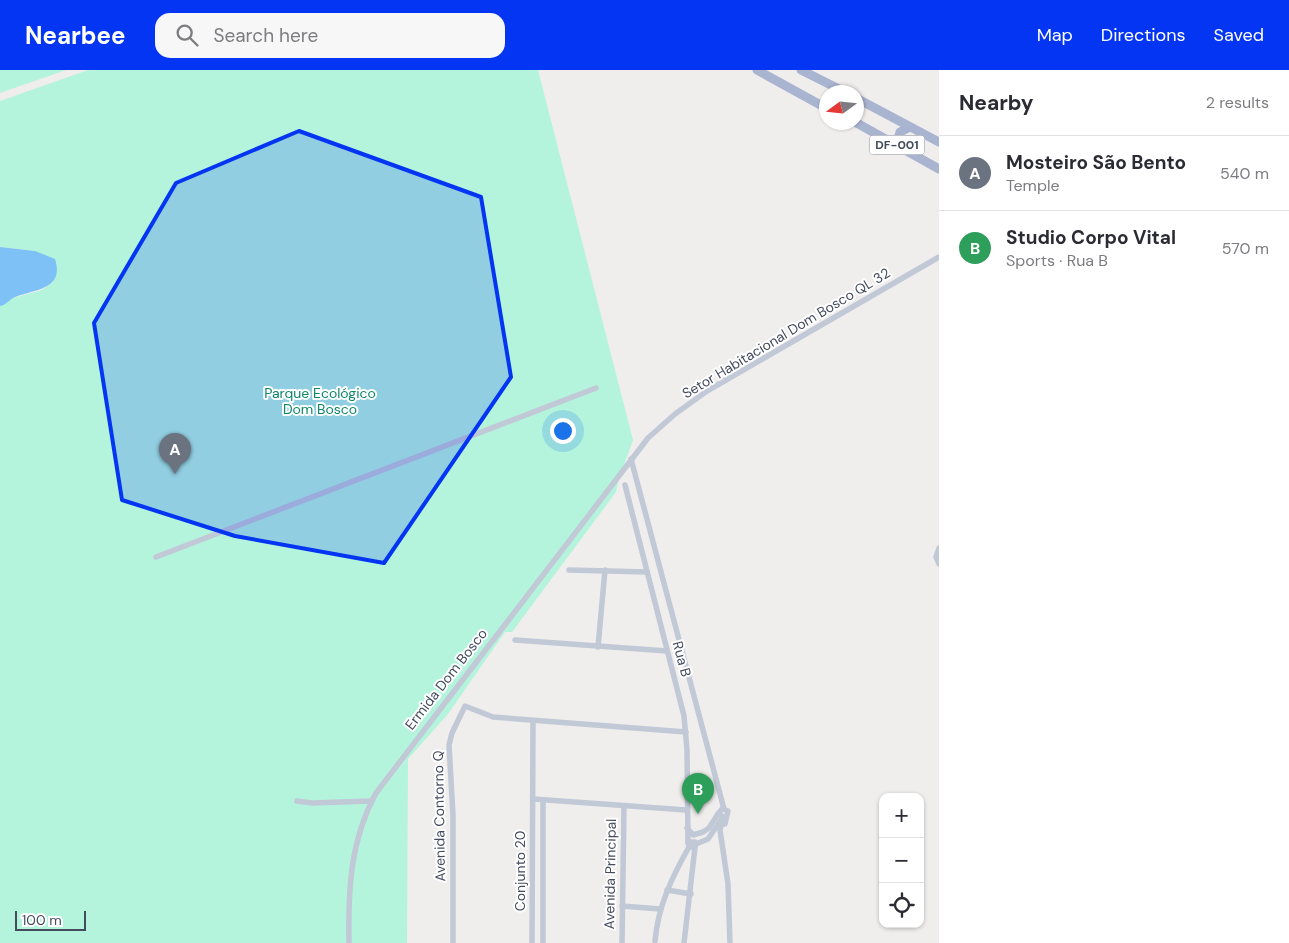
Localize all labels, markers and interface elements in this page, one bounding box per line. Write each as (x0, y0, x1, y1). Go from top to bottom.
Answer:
search box (155, 13, 505, 58)
text: Nearbee (25, 20, 125, 51)
icon: search (173, 21, 201, 49)
text: Search here (213, 23, 318, 48)
text: Map (1037, 23, 1073, 47)
text: Directions (1101, 23, 1186, 47)
text: Saved (1214, 23, 1264, 47)
north arrow (819, 85, 864, 130)
text: Nearby (959, 89, 1033, 117)
text: 2 results (1206, 92, 1269, 113)
road number: DF-001 (870, 136, 924, 154)
text: Mosteiro São Bento (1006, 150, 1186, 175)
text: A (969, 163, 981, 184)
text: 540 m (1220, 163, 1269, 184)
text: Temple (1006, 175, 1060, 196)
text: Studio Corpo Vital (1006, 225, 1176, 250)
text: B (970, 238, 980, 259)
text: 570 m (1222, 238, 1269, 259)
text: Sports · Rua B (1006, 250, 1108, 271)
street label: Setor Habitacional Dom Bosco QL 32 (679, 264, 893, 402)
park label: Parque Ecológico Dom Bosco (264, 384, 376, 418)
your location (550, 418, 576, 444)
pin: A (159, 433, 191, 474)
street label: Ermida Dom Bosco (401, 625, 491, 733)
street label: Rua B (669, 639, 695, 679)
street label: Avenida Contorno Q (429, 750, 449, 882)
pin: B (682, 773, 714, 814)
map controls (879, 793, 924, 928)
button: + (879, 793, 924, 838)
street label: Avenida Principal (600, 819, 620, 929)
street label: Conjunto 20 (511, 831, 529, 911)
button: − (879, 838, 924, 883)
button: locate (879, 883, 924, 928)
scale bar (15, 908, 86, 931)
text: 100 m (22, 911, 62, 929)

